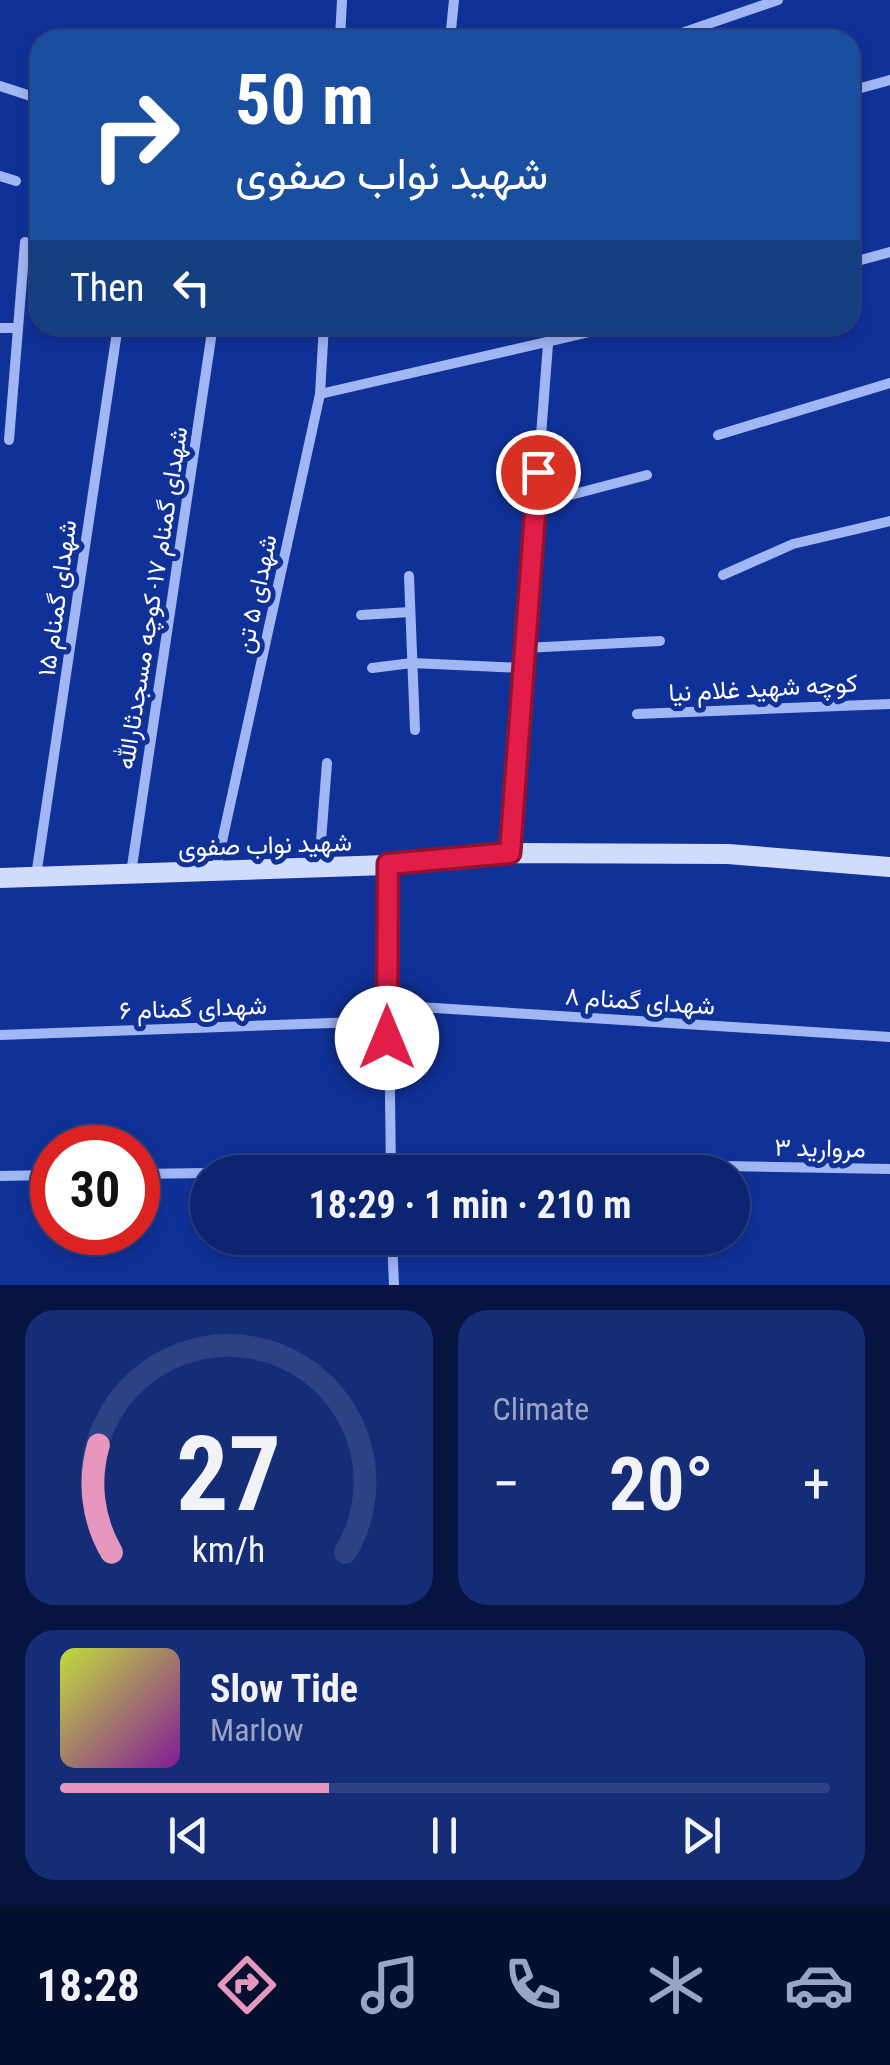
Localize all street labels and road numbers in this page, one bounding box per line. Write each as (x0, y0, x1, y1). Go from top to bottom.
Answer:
street label: شهدای گمنام ۱۷- كوچه مسجدثارالله (111, 424, 195, 772)
street label: شهدای گمنام ۱۵ (32, 518, 84, 678)
street label: شهدای ۵ تن (229, 532, 284, 656)
street label: کوچه شهید غلام نیا (668, 669, 858, 709)
street label: شهید نواب صفوی (178, 827, 353, 864)
street label: شهدای گمنام ۸ (564, 981, 716, 1023)
street label: شهدای گمنام ۶ (119, 991, 267, 1027)
street label: مروارید ۳ (774, 1133, 866, 1164)

